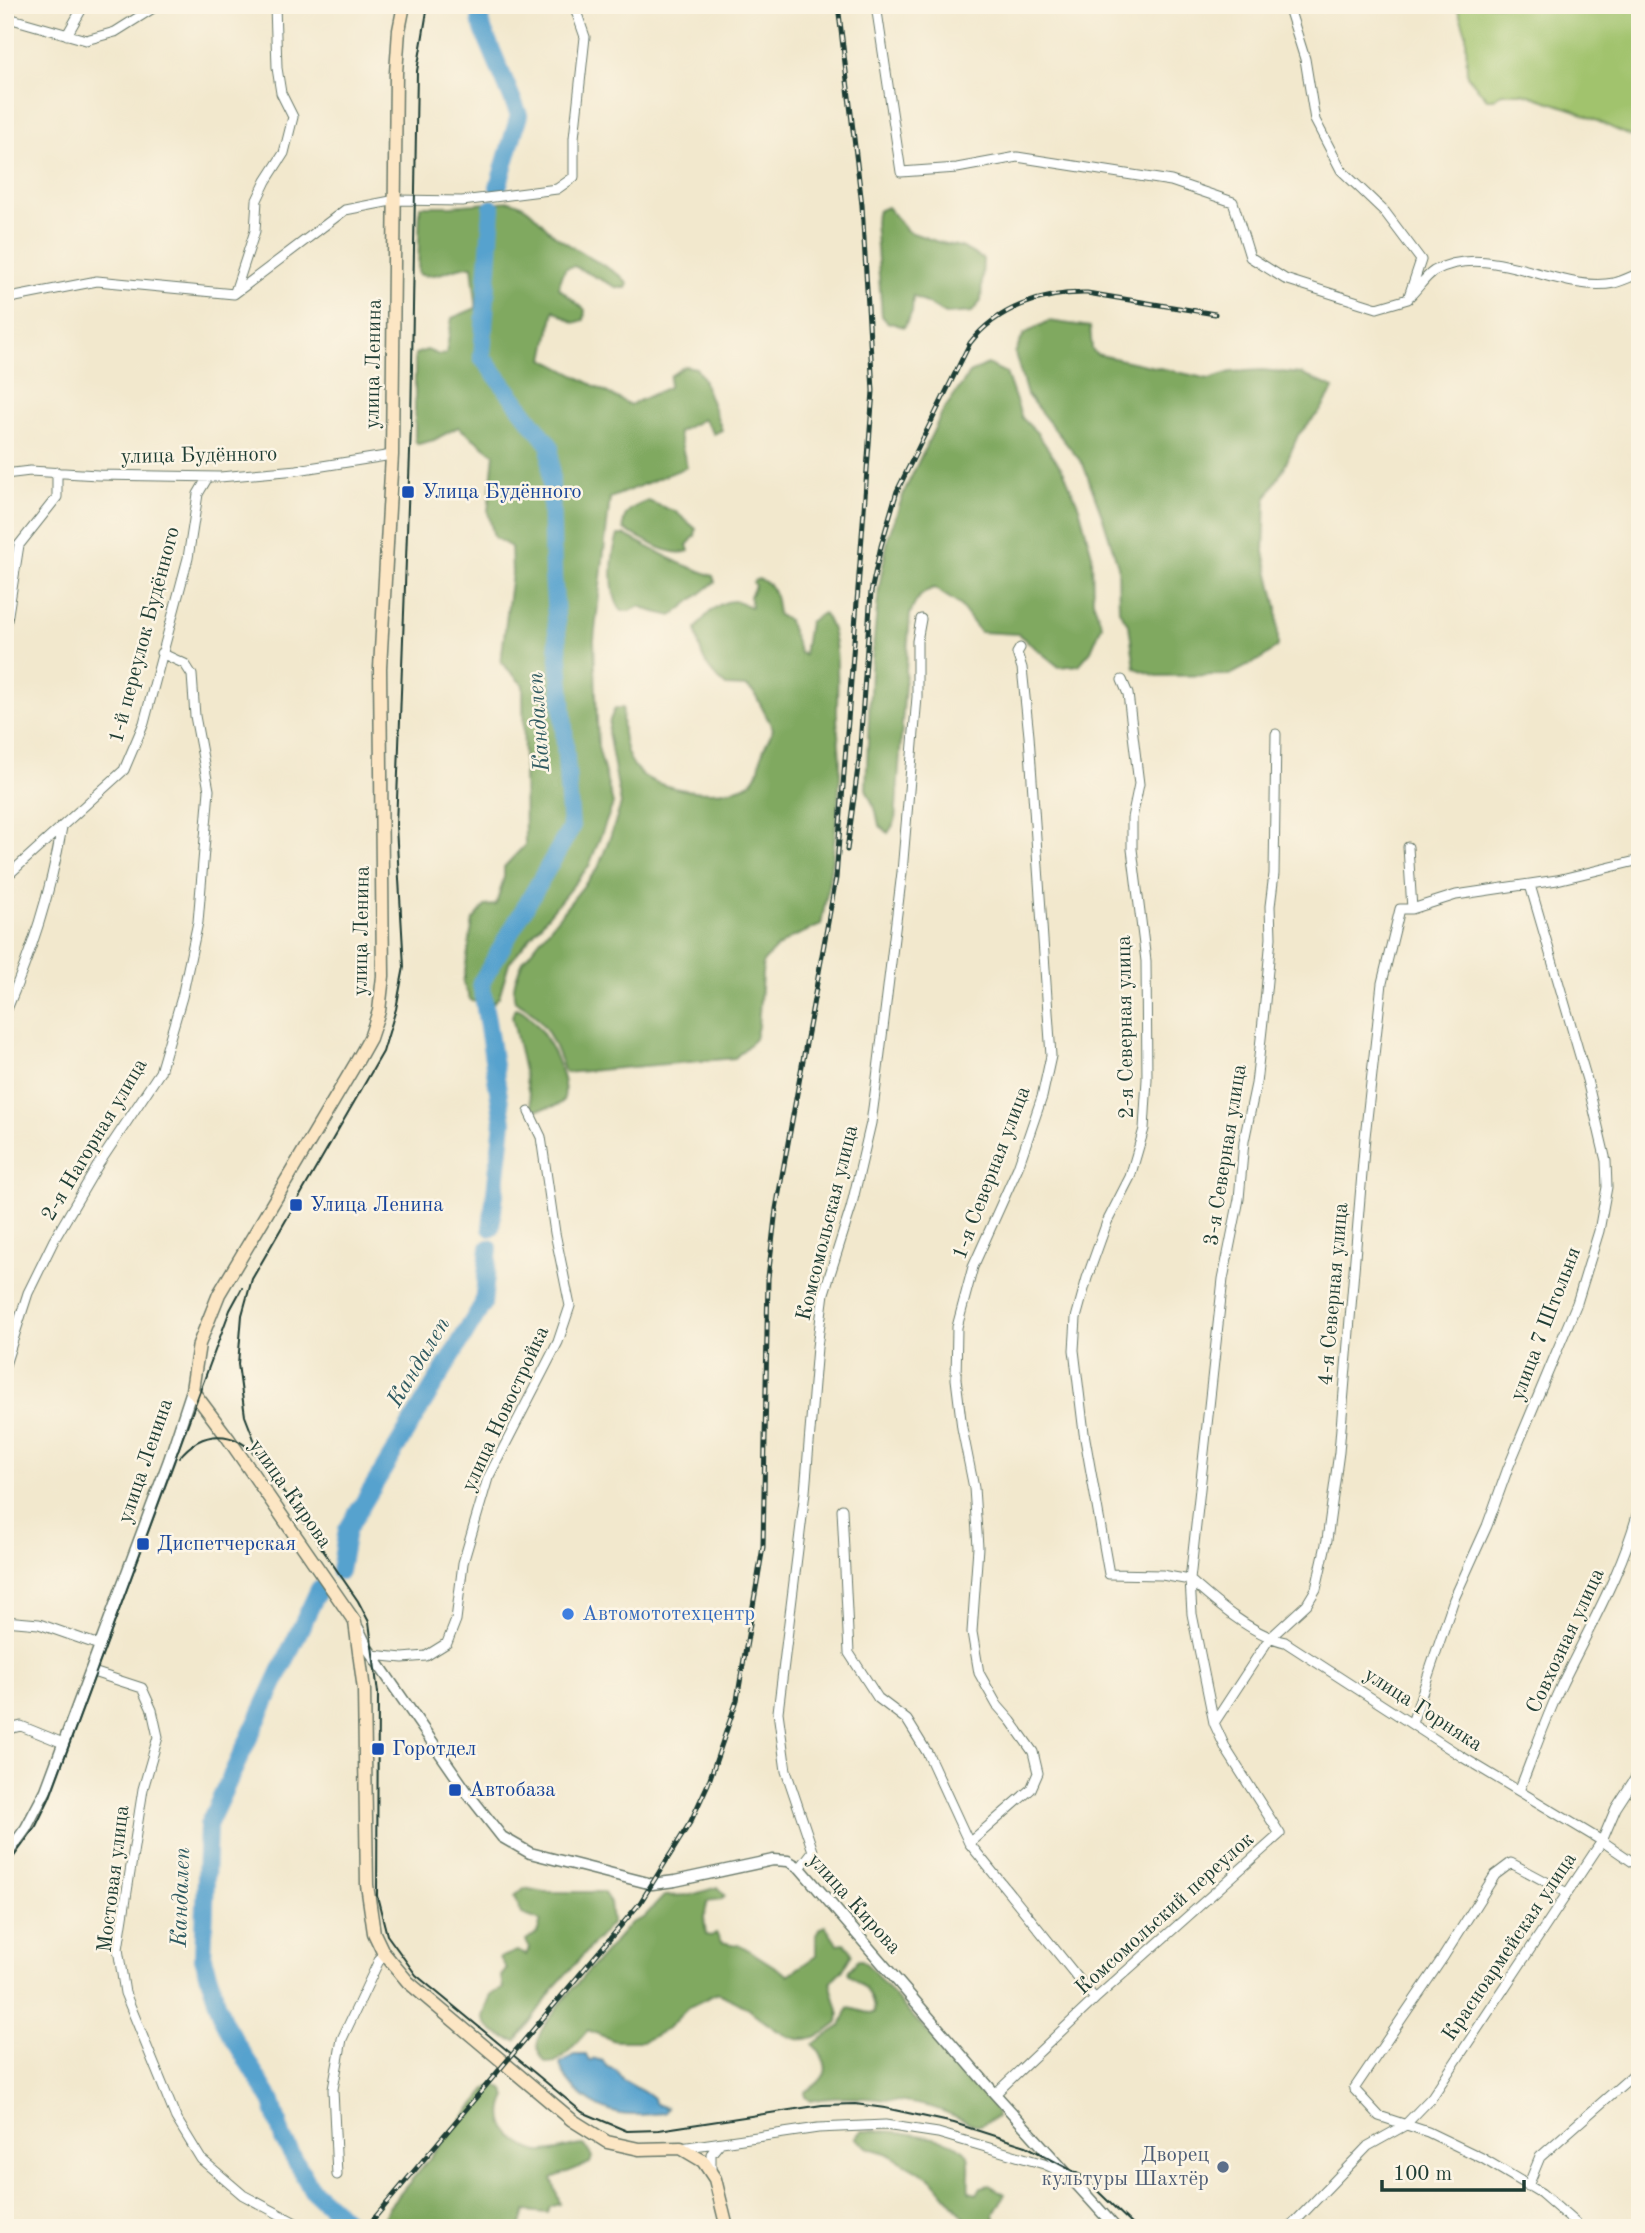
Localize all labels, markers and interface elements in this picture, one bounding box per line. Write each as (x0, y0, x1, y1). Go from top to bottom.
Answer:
street label: улица Ленина (362, 299, 386, 429)
street label: улица Будённого (121, 444, 277, 468)
place label: Улица Будённого (422, 482, 582, 503)
marker: Улица Будённого (400, 484, 416, 500)
street label: 1-й переулок Будённого (106, 525, 184, 745)
water label: Кандалеп (524, 671, 554, 774)
street label: улица Ленина (350, 866, 374, 996)
street label: 2-я Северная улица (1114, 935, 1138, 1119)
street label: 2-я Нагорная улица (38, 1055, 152, 1225)
street label: 3-я Северная улица (1201, 1063, 1251, 1247)
street label: 1-я Северная улица (949, 1084, 1035, 1262)
street label: Комсомольская улица (794, 1123, 862, 1323)
place label: Улица Ленина (310, 1195, 444, 1216)
marker: Улица Ленина (288, 1197, 304, 1213)
street label: 4-я Северная улица (1316, 1202, 1352, 1386)
street label: улица 7 Штольня (1507, 1244, 1585, 1404)
water label: Кандалеп (383, 1313, 455, 1412)
street label: улица Новостройка (459, 1323, 553, 1495)
street label: улица Ленина (115, 1396, 177, 1526)
street label: улица Кирова (245, 1436, 335, 1552)
place label: Диспетчерская (157, 1534, 296, 1555)
marker: Диспетчерская (135, 1536, 151, 1552)
street label: Совхозная улица (1523, 1565, 1609, 1717)
place label: Автомототехцентр (582, 1604, 755, 1625)
marker: Автомототехцентр (560, 1606, 576, 1622)
street label: улица Горняка (1360, 1664, 1486, 1756)
place label: Горотдел (392, 1739, 476, 1760)
marker: Горотдел (370, 1741, 386, 1757)
place label: Автобаза (469, 1780, 556, 1801)
marker: Автобаза (447, 1782, 463, 1798)
street label: Мостовая улица (95, 1804, 133, 1954)
street label: Комсомольский переулок (1072, 1828, 1258, 1999)
water label: Кандалеп (168, 1847, 194, 1948)
street label: улица Кирова (803, 1849, 905, 1959)
street label: Красноармейская улица (1439, 1849, 1581, 2045)
place label: Дворец культуры Шахтёр (1042, 2145, 1209, 2190)
scale bar (1382, 2149, 1524, 2193)
marker: Дворец культуры Шахтёр (1215, 2159, 1231, 2175)
text: 100 m (1393, 2164, 1452, 2185)

